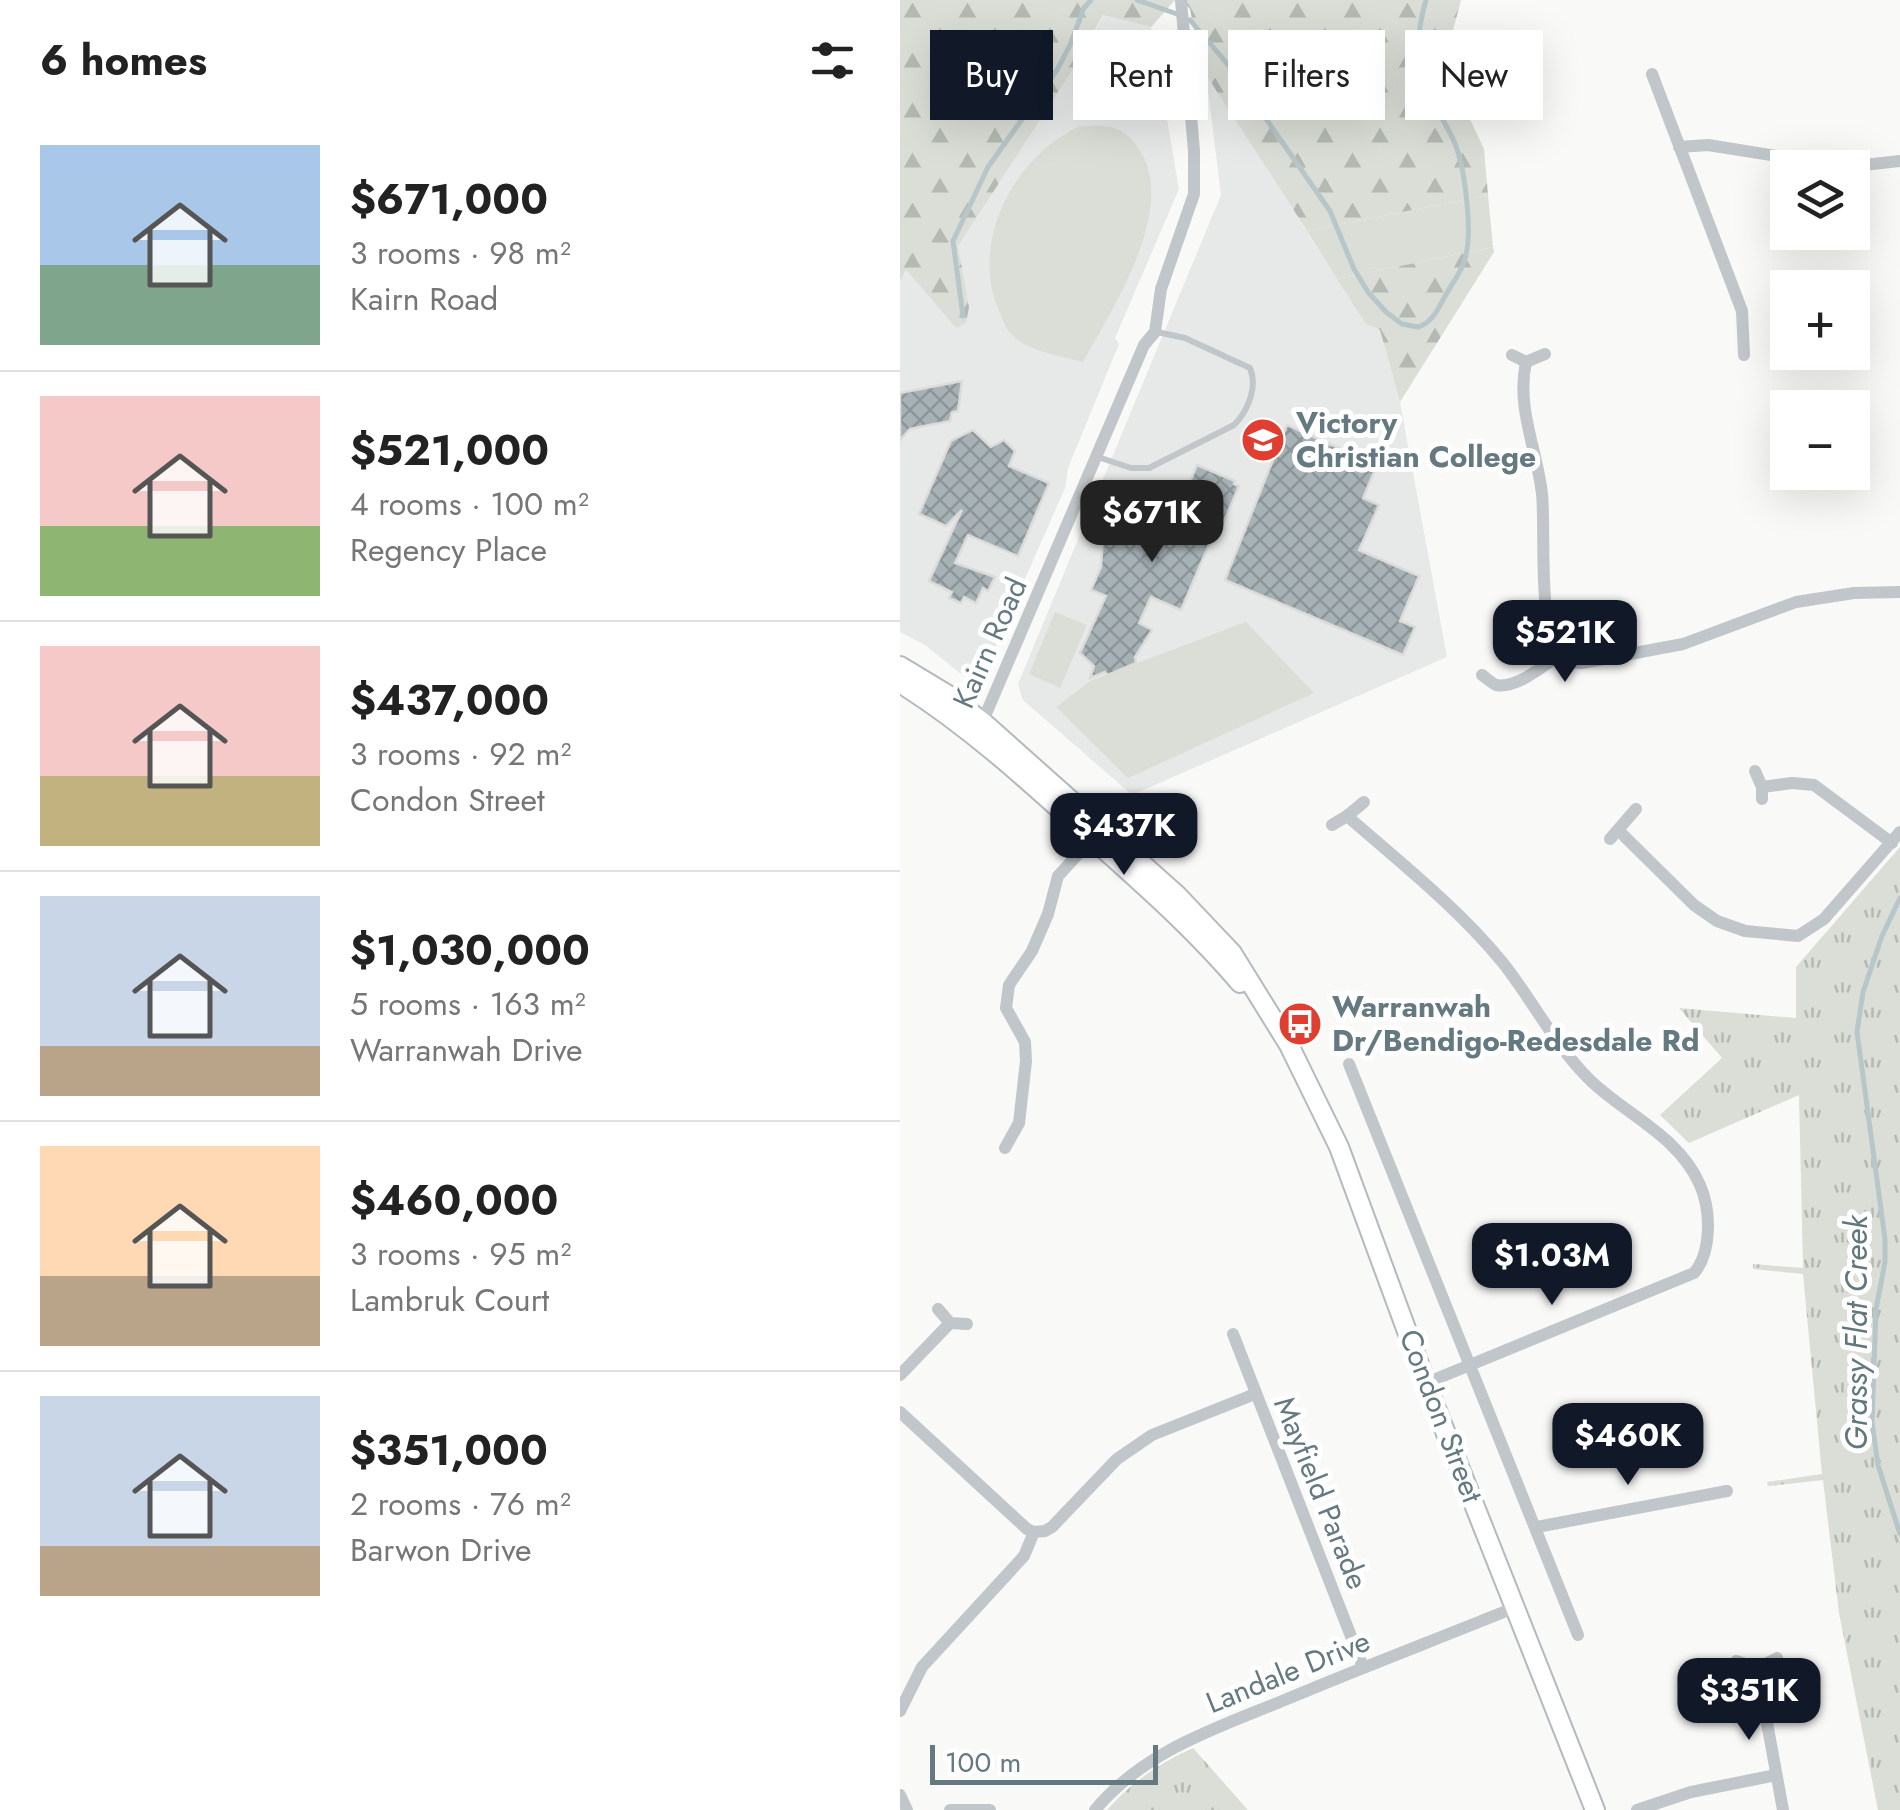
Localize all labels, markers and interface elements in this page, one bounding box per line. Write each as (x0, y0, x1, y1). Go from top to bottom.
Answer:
text: 6 homes (40, 30, 207, 91)
chip: Buy (930, 30, 1053, 120)
chip: Rent (1073, 30, 1208, 120)
chip: Filters (1228, 30, 1385, 120)
chip: New (1405, 30, 1543, 120)
icon: filters (805, 33, 860, 88)
map controls (1770, 150, 1870, 490)
button: layers (1770, 150, 1870, 250)
text: $671,000 (350, 169, 548, 230)
icon: home (120, 185, 240, 305)
text: 3 rooms · 98 m² (350, 230, 571, 276)
button: + (1770, 270, 1870, 370)
text: Kairn Road (350, 276, 498, 322)
button: − (1770, 390, 1870, 490)
place label: Victory Christian College (1295, 401, 1536, 478)
school or university icon: Victory Christian College (1240, 417, 1286, 463)
text: $521,000 (350, 420, 549, 481)
icon: home (120, 436, 240, 556)
pin: $671K (1082, 480, 1222, 565)
text: 4 rooms · 100 m² (350, 481, 589, 527)
text: $671K (1102, 489, 1202, 535)
text: Regency Place (350, 527, 547, 573)
street label: Kairn Road (942, 571, 1037, 715)
pin: $521K (1495, 600, 1635, 685)
text: $521K (1515, 609, 1615, 655)
text: $437,000 (350, 670, 549, 731)
icon: home (120, 686, 240, 806)
text: 3 rooms · 92 m² (350, 731, 571, 777)
text: Condon Street (350, 777, 545, 823)
pin: $437K (1054, 793, 1194, 878)
text: $437K (1072, 802, 1176, 848)
text: $1,030,000 (350, 920, 590, 981)
icon: home (120, 936, 240, 1056)
text: 5 rooms · 163 m² (350, 981, 586, 1027)
place label: Warranwah Dr/Bendigo-Redesdale Rd (1332, 985, 1699, 1062)
bus stop icon: Warranwah Dr/Bendigo-Redesdale Rd (1277, 1001, 1323, 1047)
text: Warranwah Drive (350, 1027, 583, 1073)
text: $460,000 (350, 1170, 558, 1231)
icon: home (120, 1186, 240, 1306)
water label: Grassy Flat Creek (1833, 1214, 1879, 1451)
pin: $1.03M (1471, 1223, 1633, 1308)
text: 3 rooms · 95 m² (350, 1231, 571, 1277)
text: $1.03M (1494, 1232, 1610, 1278)
text: Lambruk Court (350, 1277, 549, 1323)
street label: Condon Street (1389, 1323, 1495, 1509)
street label: Mayfield Parade (1263, 1390, 1380, 1595)
pin: $460K (1558, 1403, 1698, 1488)
text: $460K (1574, 1412, 1682, 1458)
text: $351,000 (350, 1420, 548, 1481)
icon: home (120, 1436, 240, 1556)
text: 2 rooms · 76 m² (350, 1481, 571, 1527)
text: Barwon Drive (350, 1527, 531, 1573)
street label: Landale Drive (1199, 1619, 1376, 1724)
pin: $351K (1679, 1658, 1819, 1743)
text: $351K (1699, 1667, 1799, 1713)
scale bar (930, 1740, 1158, 1784)
text: 100 m (945, 1742, 1021, 1783)

